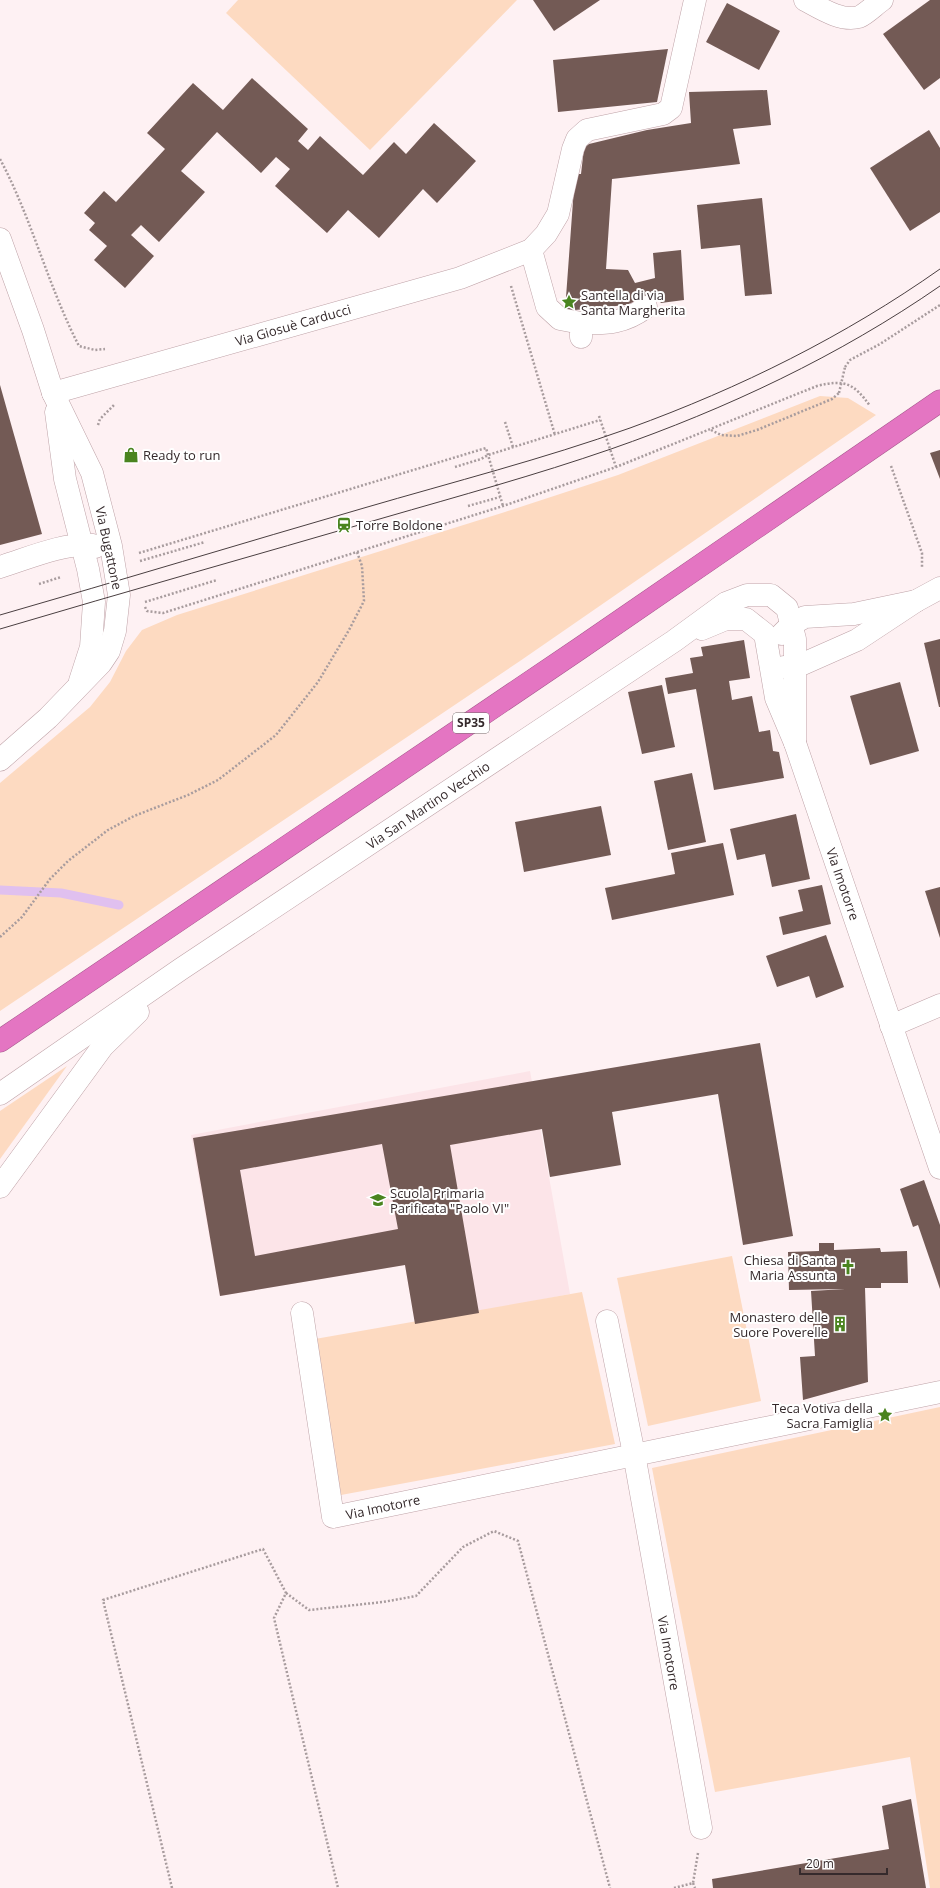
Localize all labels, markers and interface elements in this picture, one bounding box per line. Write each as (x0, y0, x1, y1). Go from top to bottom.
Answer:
place label: Santella di via Santa Margherita (581, 286, 686, 319)
place icon: Santella di via Santa Margherita (560, 293, 578, 311)
street label: Via Giosuè Carducci (233, 300, 353, 350)
shop icon: Ready to run (122, 446, 140, 464)
place label: Ready to run (143, 446, 220, 464)
street label: Via Bugattone (91, 505, 127, 591)
station icon: Torre Boldone (335, 516, 353, 534)
place label: Torre Boldone (356, 516, 443, 534)
road number: SP35 (453, 713, 489, 733)
street label: Via San Martino Vecchio (363, 757, 493, 853)
street label: Via Imotorre (822, 845, 864, 923)
place label: Scuola Primaria Parificata "Paolo VI" (390, 1184, 509, 1217)
school or university icon: Scuola Primaria Parificata "Paolo VI" (369, 1191, 387, 1209)
place label: Chiesa di Santa Maria Assunta (744, 1251, 836, 1284)
church icon: Chiesa di Santa Maria Assunta (839, 1258, 857, 1276)
place label: Monastero delle Suore Poverelle (730, 1308, 828, 1341)
building icon: Monastero delle Suore Poverelle (831, 1315, 849, 1333)
place label: Teca Votiva della Sacra Famiglia (772, 1399, 873, 1432)
place icon: Teca Votiva della Sacra Famiglia (876, 1406, 894, 1424)
street label: Via Imotorre (344, 1490, 422, 1524)
street label: Via Imotorre (654, 1614, 684, 1692)
scale bar (800, 1850, 887, 1876)
text: 20 m (806, 1855, 834, 1872)

